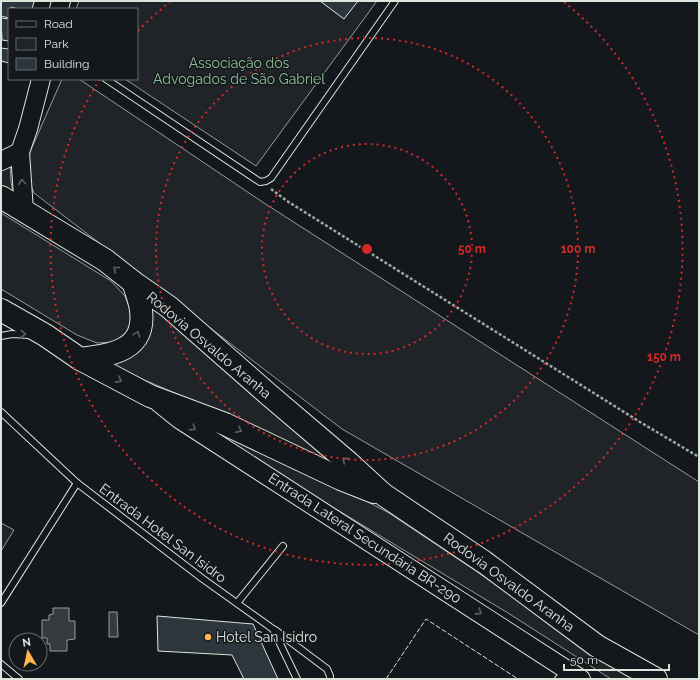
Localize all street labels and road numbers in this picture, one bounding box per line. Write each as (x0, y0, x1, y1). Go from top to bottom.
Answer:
street label: Rodovia Osvaldo Aranha (143, 288, 275, 402)
street label: Entrada Lateral Secundária BR-290 (266, 470, 464, 606)
street label: Entrada Hotel San Isidro (96, 480, 230, 586)
street label: Rodovia Osvaldo Aranha (441, 529, 577, 635)

